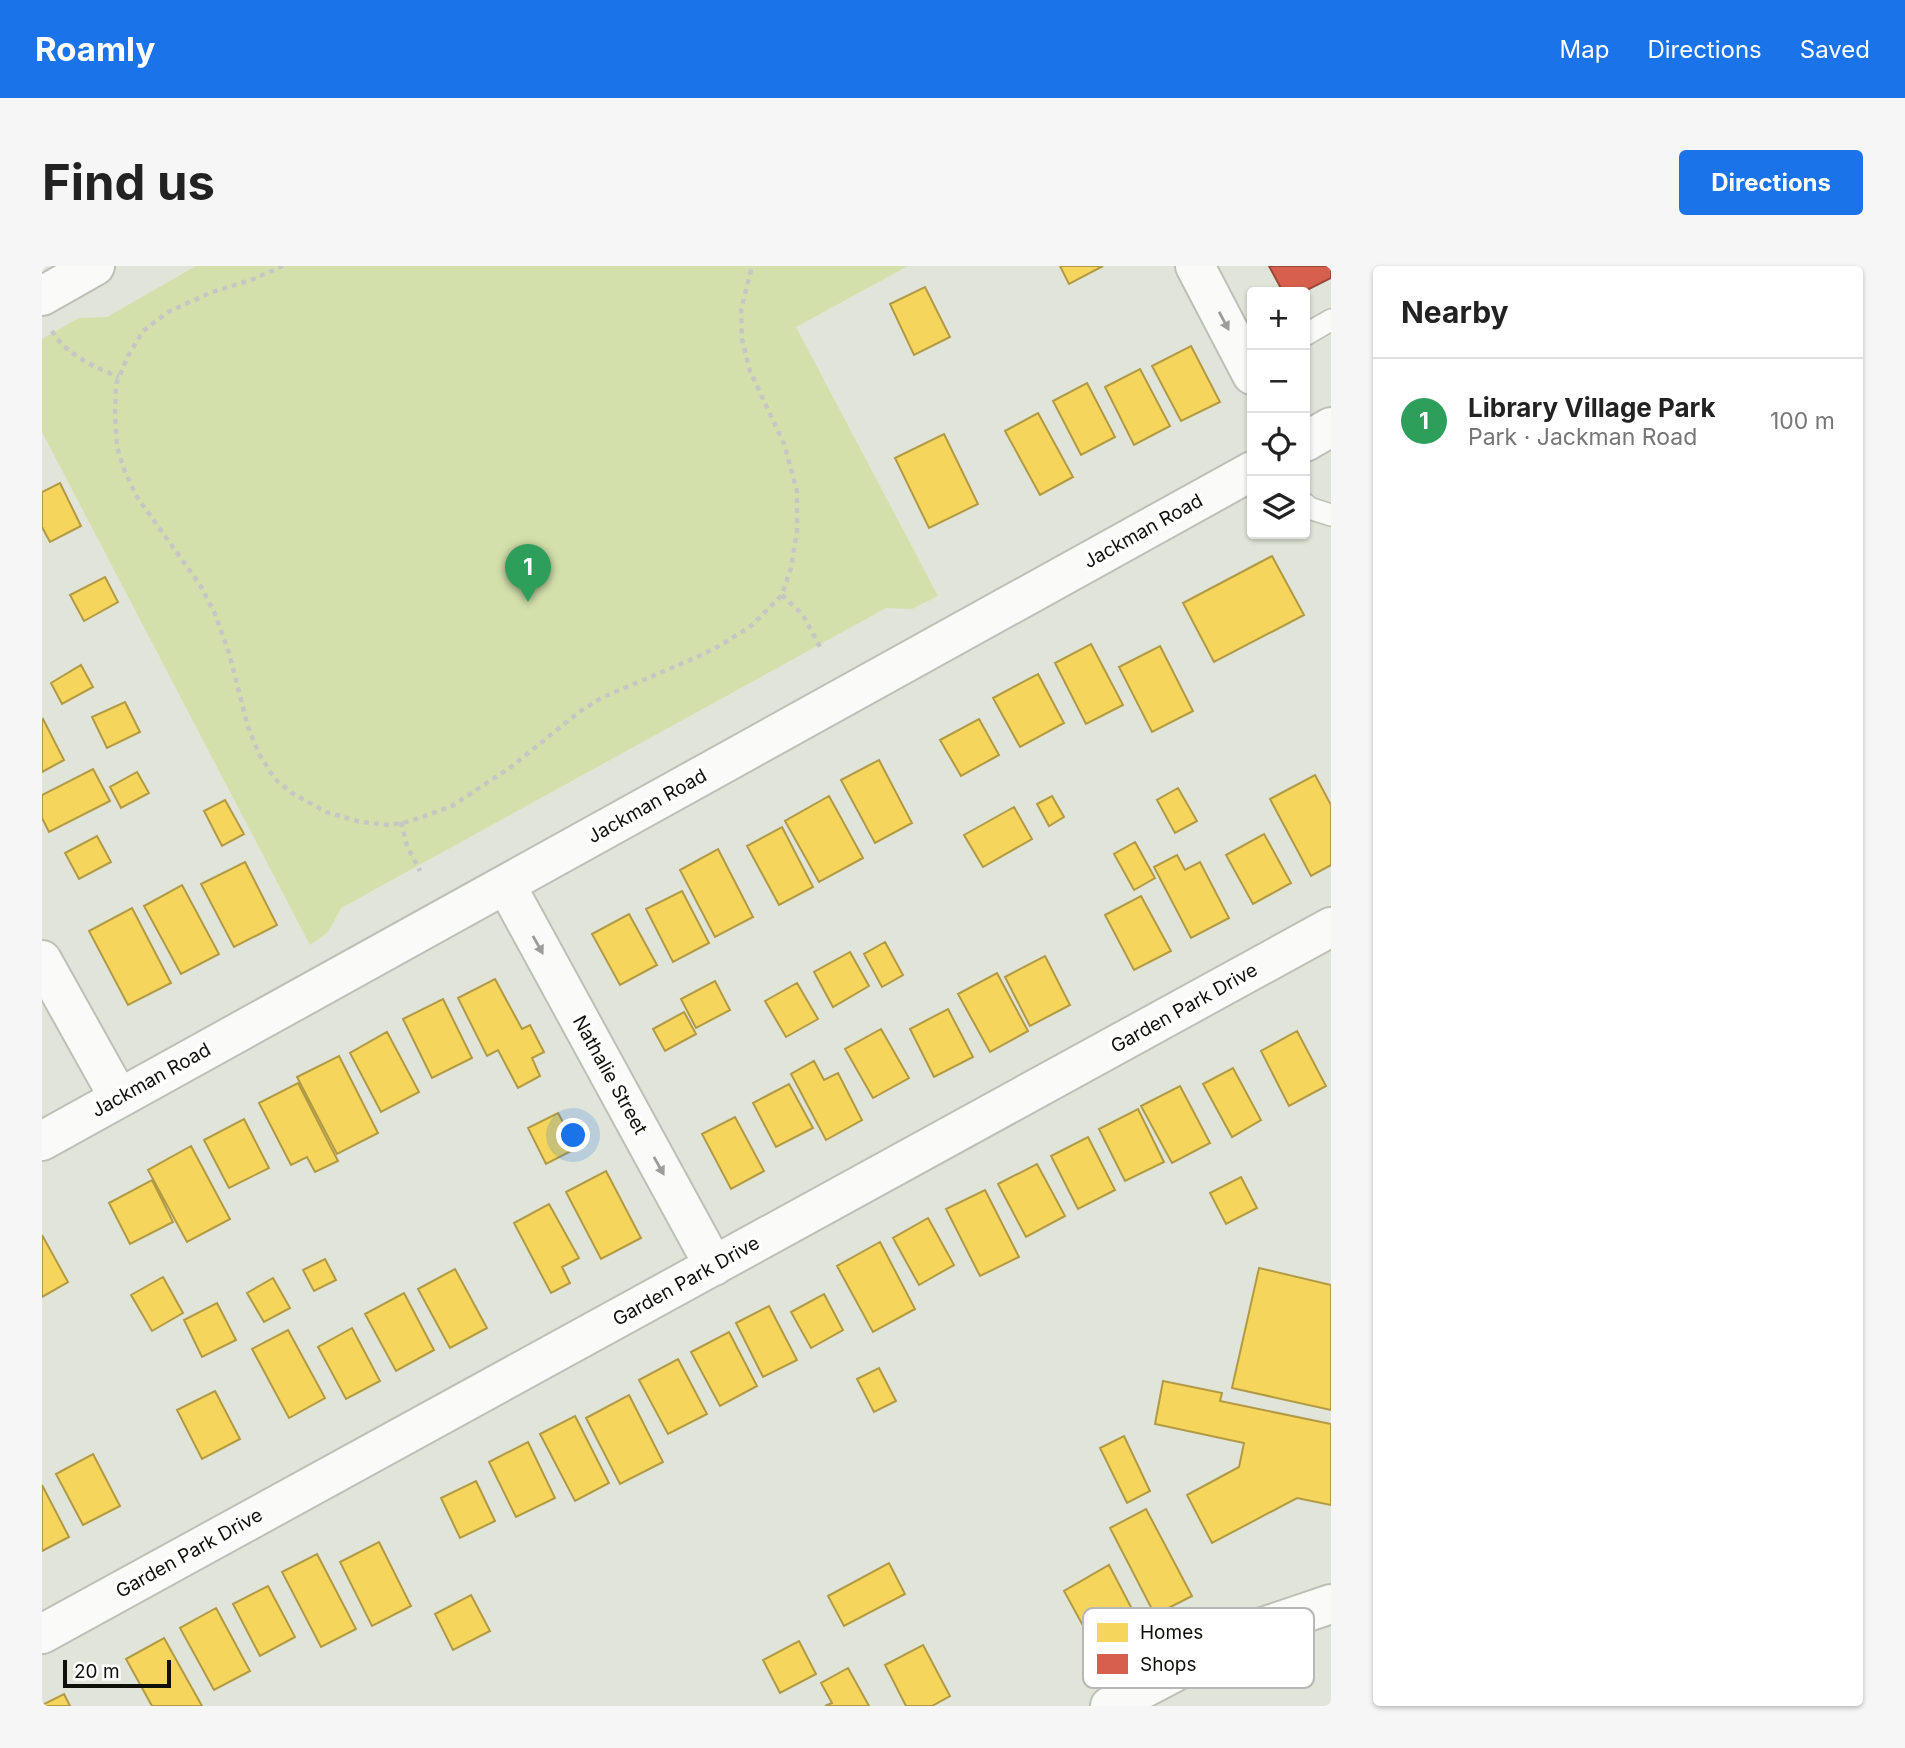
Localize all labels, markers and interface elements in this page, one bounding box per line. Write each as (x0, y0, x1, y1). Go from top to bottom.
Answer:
text: Roamly (35, 29, 155, 69)
text: Map (1560, 35, 1609, 64)
text: Directions (1647, 35, 1762, 64)
text: Saved (1800, 35, 1870, 64)
button: Directions (1679, 150, 1863, 215)
text: Find us (42, 153, 215, 212)
map controls (1247, 287, 1310, 539)
button: + (1247, 287, 1310, 350)
text: Nearby (1401, 294, 1509, 330)
one-way arrow (1217, 311, 1229, 331)
button: − (1247, 350, 1310, 413)
text: Library Village Park (1468, 392, 1716, 423)
text: 1 (1419, 407, 1429, 435)
text: 100 m (1770, 407, 1835, 435)
button: locate (1247, 413, 1310, 476)
text: Park · Jackman Road (1468, 423, 1697, 451)
button: layers (1247, 476, 1310, 539)
street label: Jackman Road (1079, 489, 1207, 573)
pin: 1 (505, 544, 551, 602)
street label: Jackman Road (583, 764, 711, 848)
one-way arrow (532, 935, 544, 954)
street label: Garden Park Drive (1107, 958, 1261, 1058)
street label: Nathalie Street (568, 1012, 652, 1138)
street label: Jackman Road (87, 1038, 215, 1122)
your location (556, 1118, 590, 1152)
one-way arrow (653, 1156, 665, 1176)
street label: Garden Park Drive (609, 1231, 763, 1331)
street label: Garden Park Drive (112, 1503, 266, 1603)
legend (1083, 1608, 1314, 1688)
text: Homes (1140, 1621, 1203, 1644)
text: Shops (1140, 1653, 1196, 1676)
scale bar (63, 1657, 172, 1689)
text: 20 m (74, 1660, 120, 1683)

